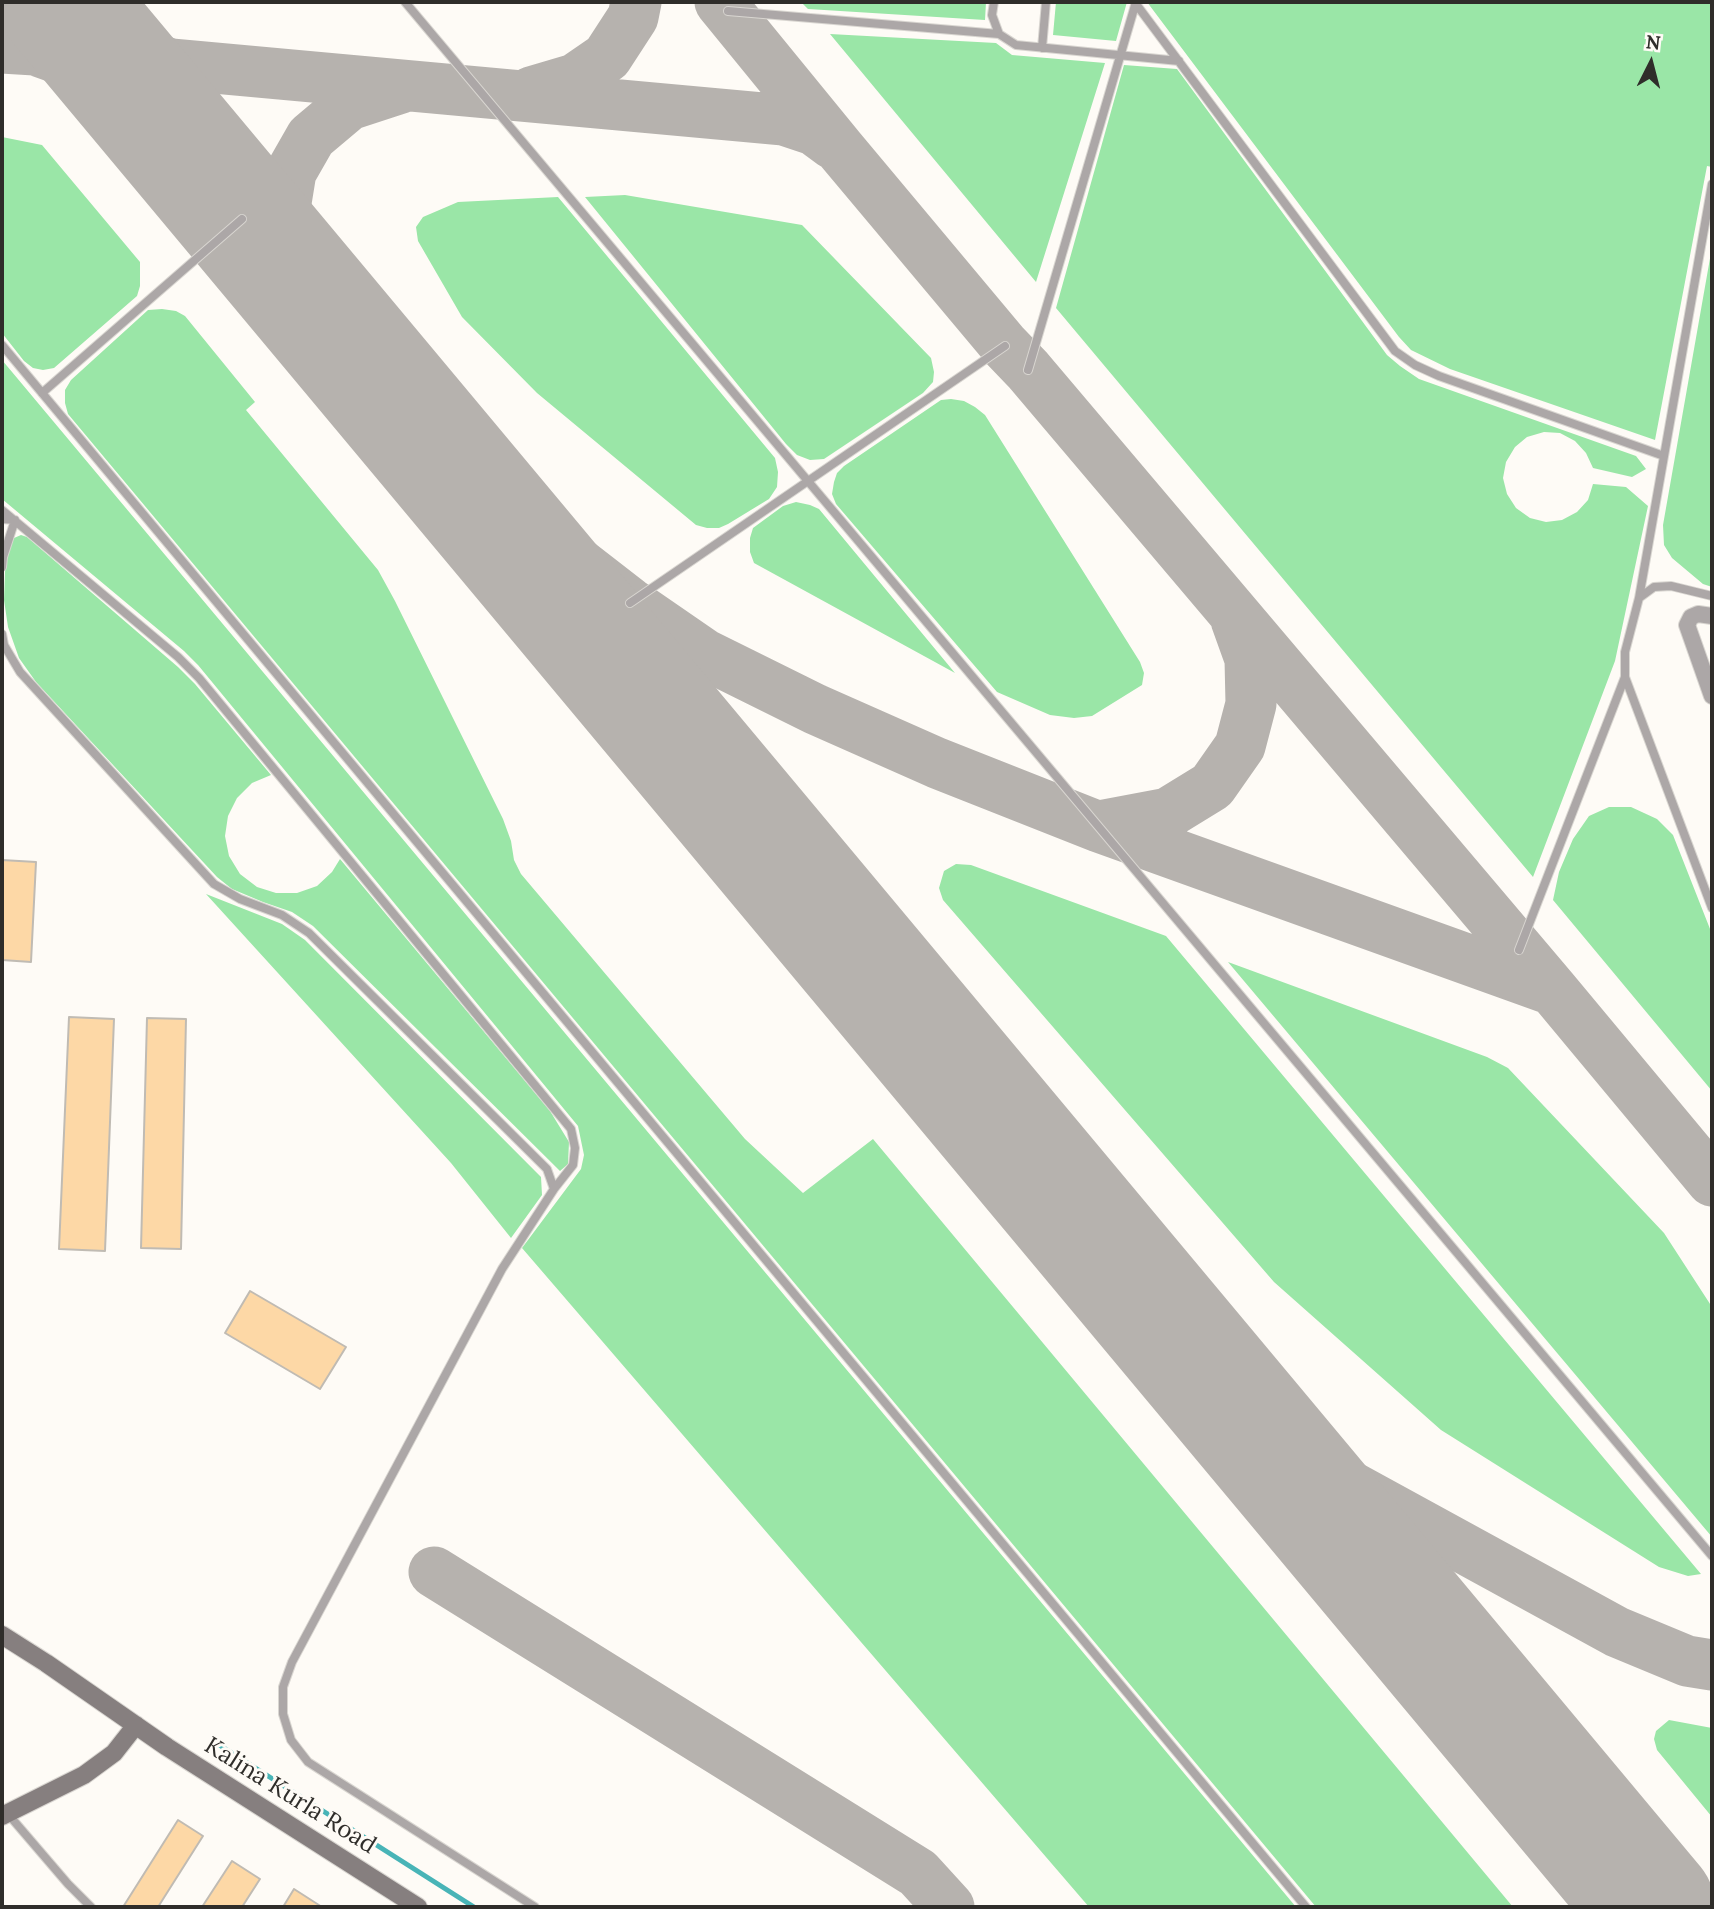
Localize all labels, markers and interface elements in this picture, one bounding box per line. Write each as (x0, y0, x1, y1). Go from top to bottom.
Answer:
north arrow (1616, 28, 1686, 98)
text: N (1645, 29, 1662, 55)
street label: Kalina Kurla Road (199, 1732, 381, 1860)

